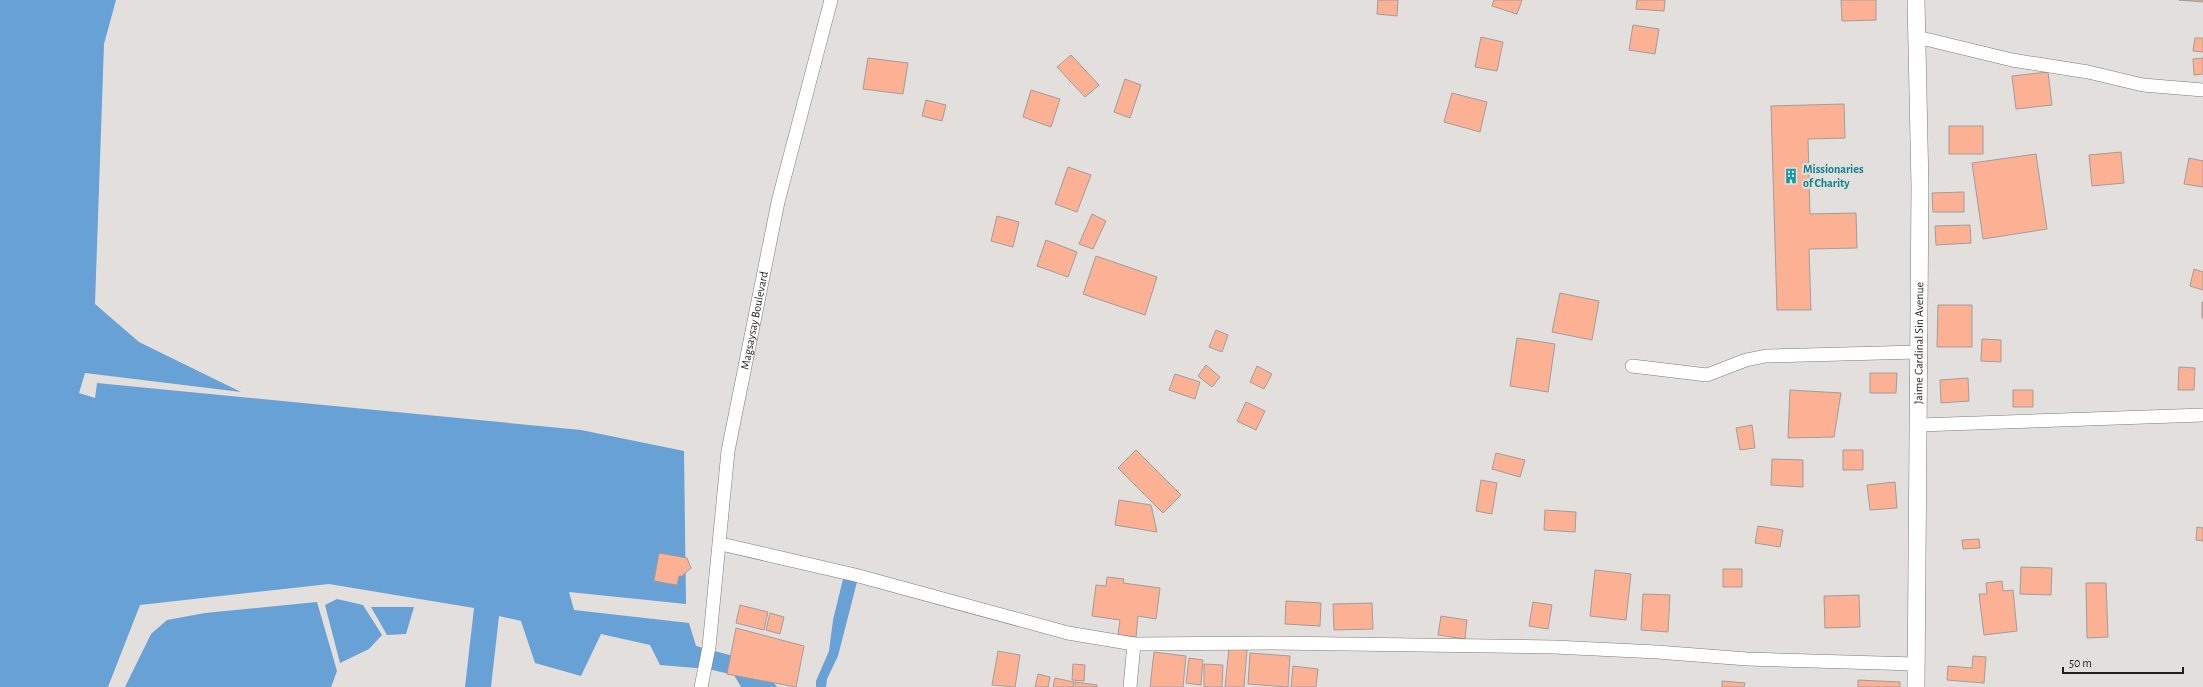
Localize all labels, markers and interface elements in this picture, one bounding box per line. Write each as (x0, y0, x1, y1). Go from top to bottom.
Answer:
place label: Missionaries of Charity (1803, 163, 1864, 190)
building icon: Missionaries of Charity (1782, 167, 1800, 185)
street label: Magsaysay Boulevard (739, 270, 770, 371)
street label: Jaime Cardinal Sin Avenue (1912, 282, 1925, 404)
scale bar (2063, 649, 2183, 675)
text: 50 m (2069, 657, 2092, 669)

